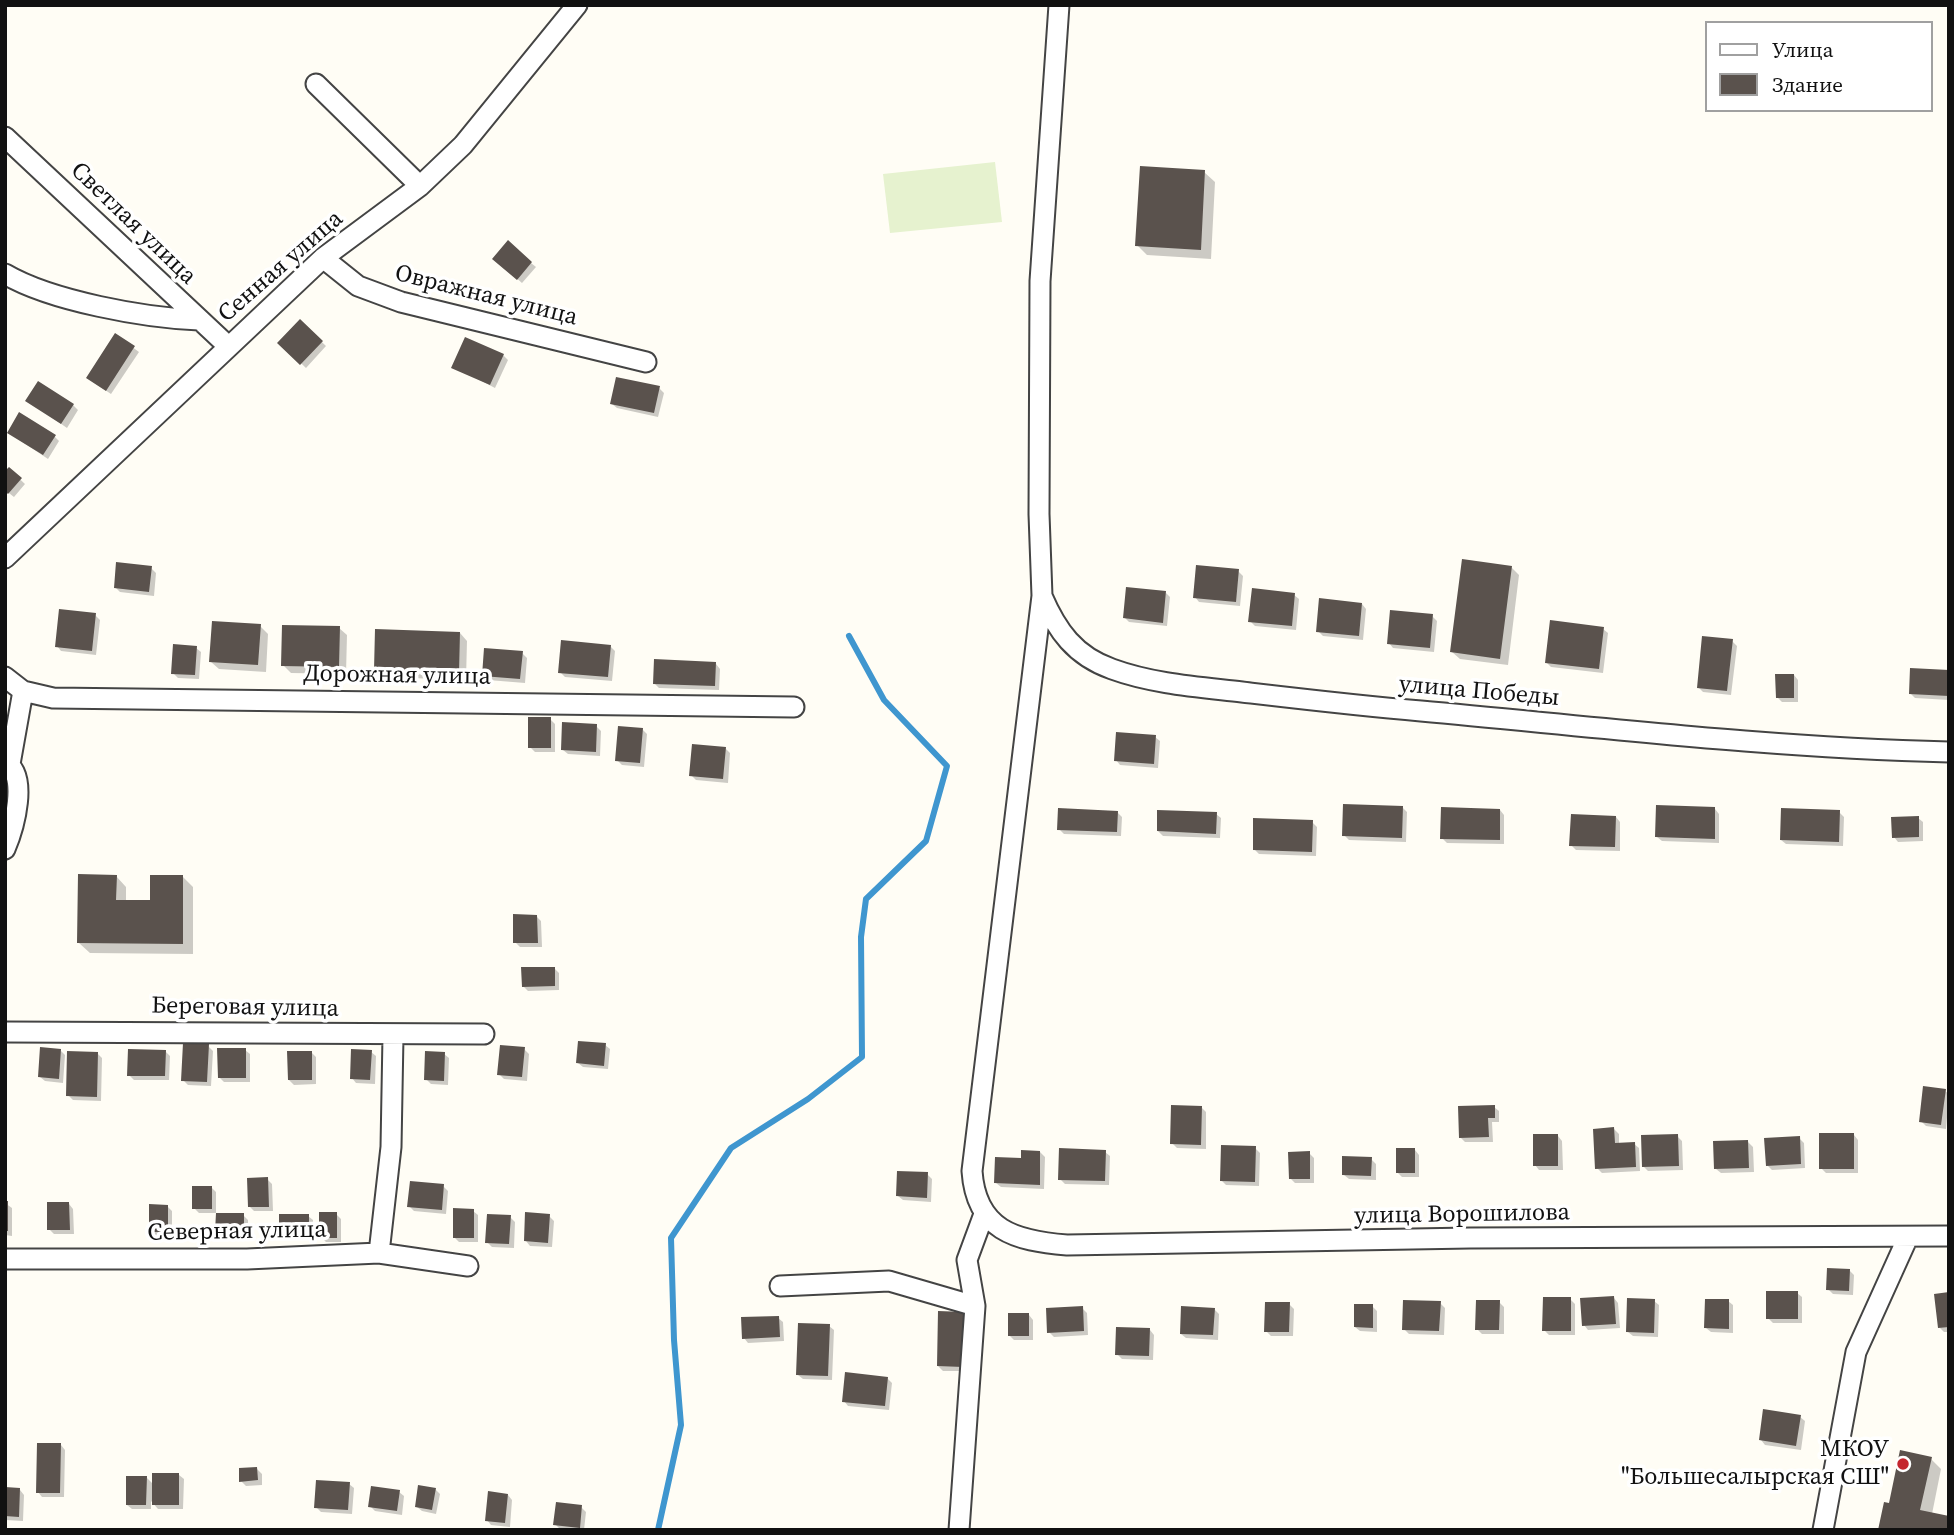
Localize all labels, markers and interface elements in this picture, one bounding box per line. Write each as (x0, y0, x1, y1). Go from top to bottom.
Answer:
legend (1706, 21, 1933, 112)
text: Улица (1772, 35, 1833, 64)
text: Здание (1772, 70, 1843, 99)
street label: Светлая улица (64, 157, 202, 291)
street label: Сенная улица (213, 205, 349, 329)
street label: Овражная улица (392, 259, 580, 333)
street label: Дорожная улица (303, 660, 491, 692)
street label: улица Победы (1398, 671, 1560, 713)
street label: Береговая улица (151, 992, 339, 1024)
street label: улица Ворошилова (1354, 1199, 1570, 1231)
street label: Северная улица (147, 1216, 327, 1248)
place label: МКОУ "Большесалырская СШ" (1621, 1436, 1889, 1492)
marker: МКОУ "Большесалырская СШ" (1895, 1456, 1911, 1472)

